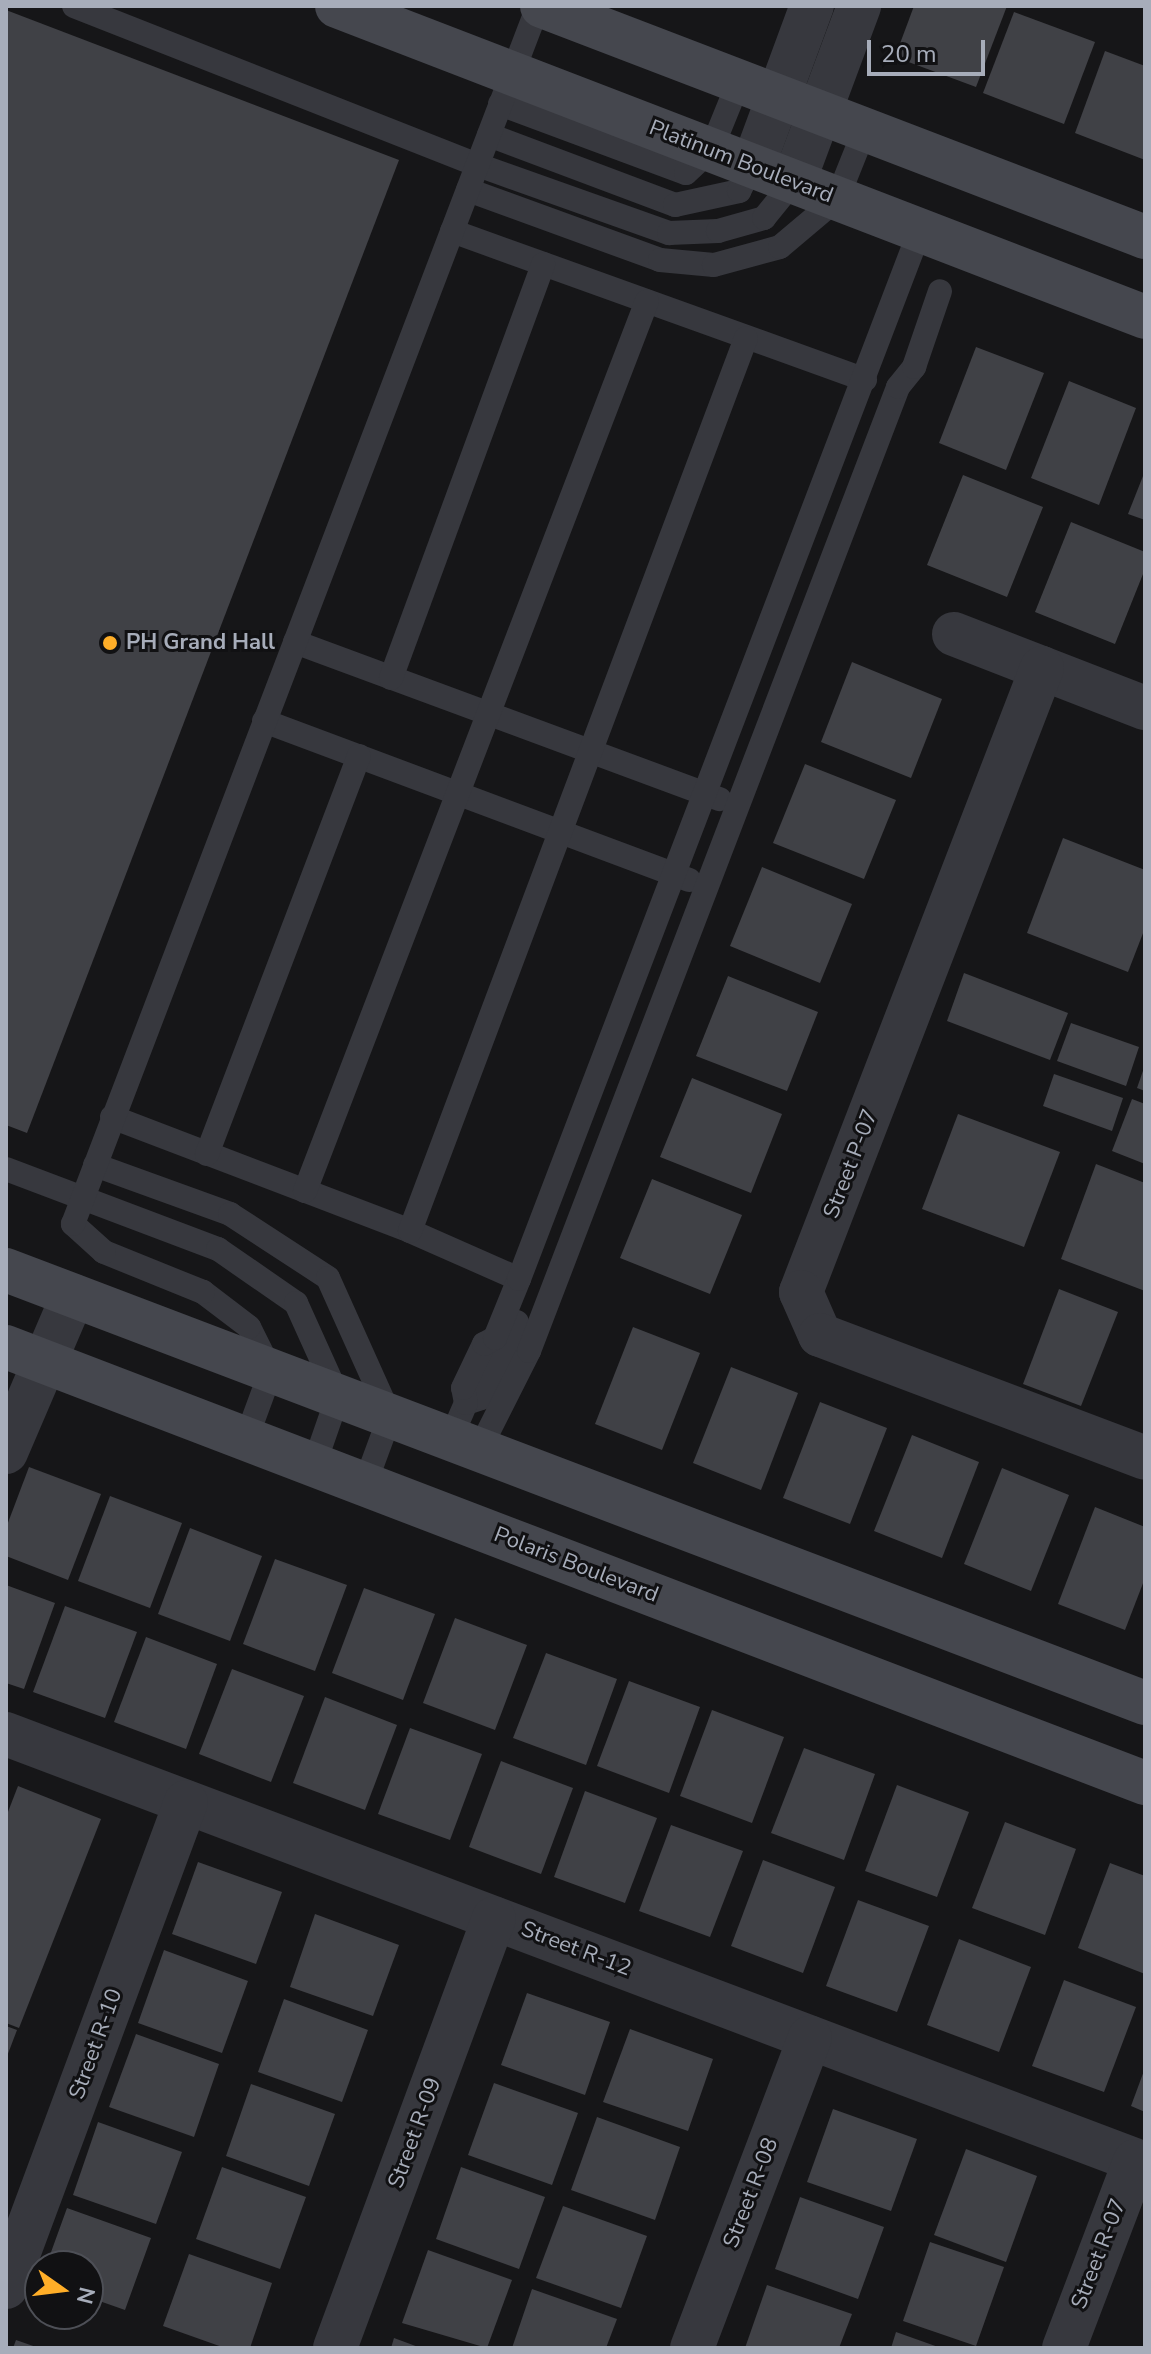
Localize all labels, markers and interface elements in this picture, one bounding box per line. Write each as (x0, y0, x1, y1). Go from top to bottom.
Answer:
scale bar (871, 24, 989, 74)
text: 20 m (881, 38, 937, 70)
street label: Platinum Boulevard (645, 115, 837, 209)
place label: PH Grand Hall (126, 630, 275, 656)
marker: PH Grand Hall (101, 634, 119, 652)
street label: Street P-07 (818, 1106, 884, 1222)
street label: Polaris Boulevard (490, 1522, 662, 1608)
street label: Street R-12 (517, 1916, 635, 1982)
street label: Street R-10 (64, 1985, 128, 2103)
street label: Street R-09 (383, 2074, 447, 2192)
street label: Street R-08 (718, 2134, 784, 2252)
street label: Street R-07 (1066, 2195, 1132, 2313)
north arrow (24, 2250, 104, 2330)
text: N (69, 2284, 102, 2307)

